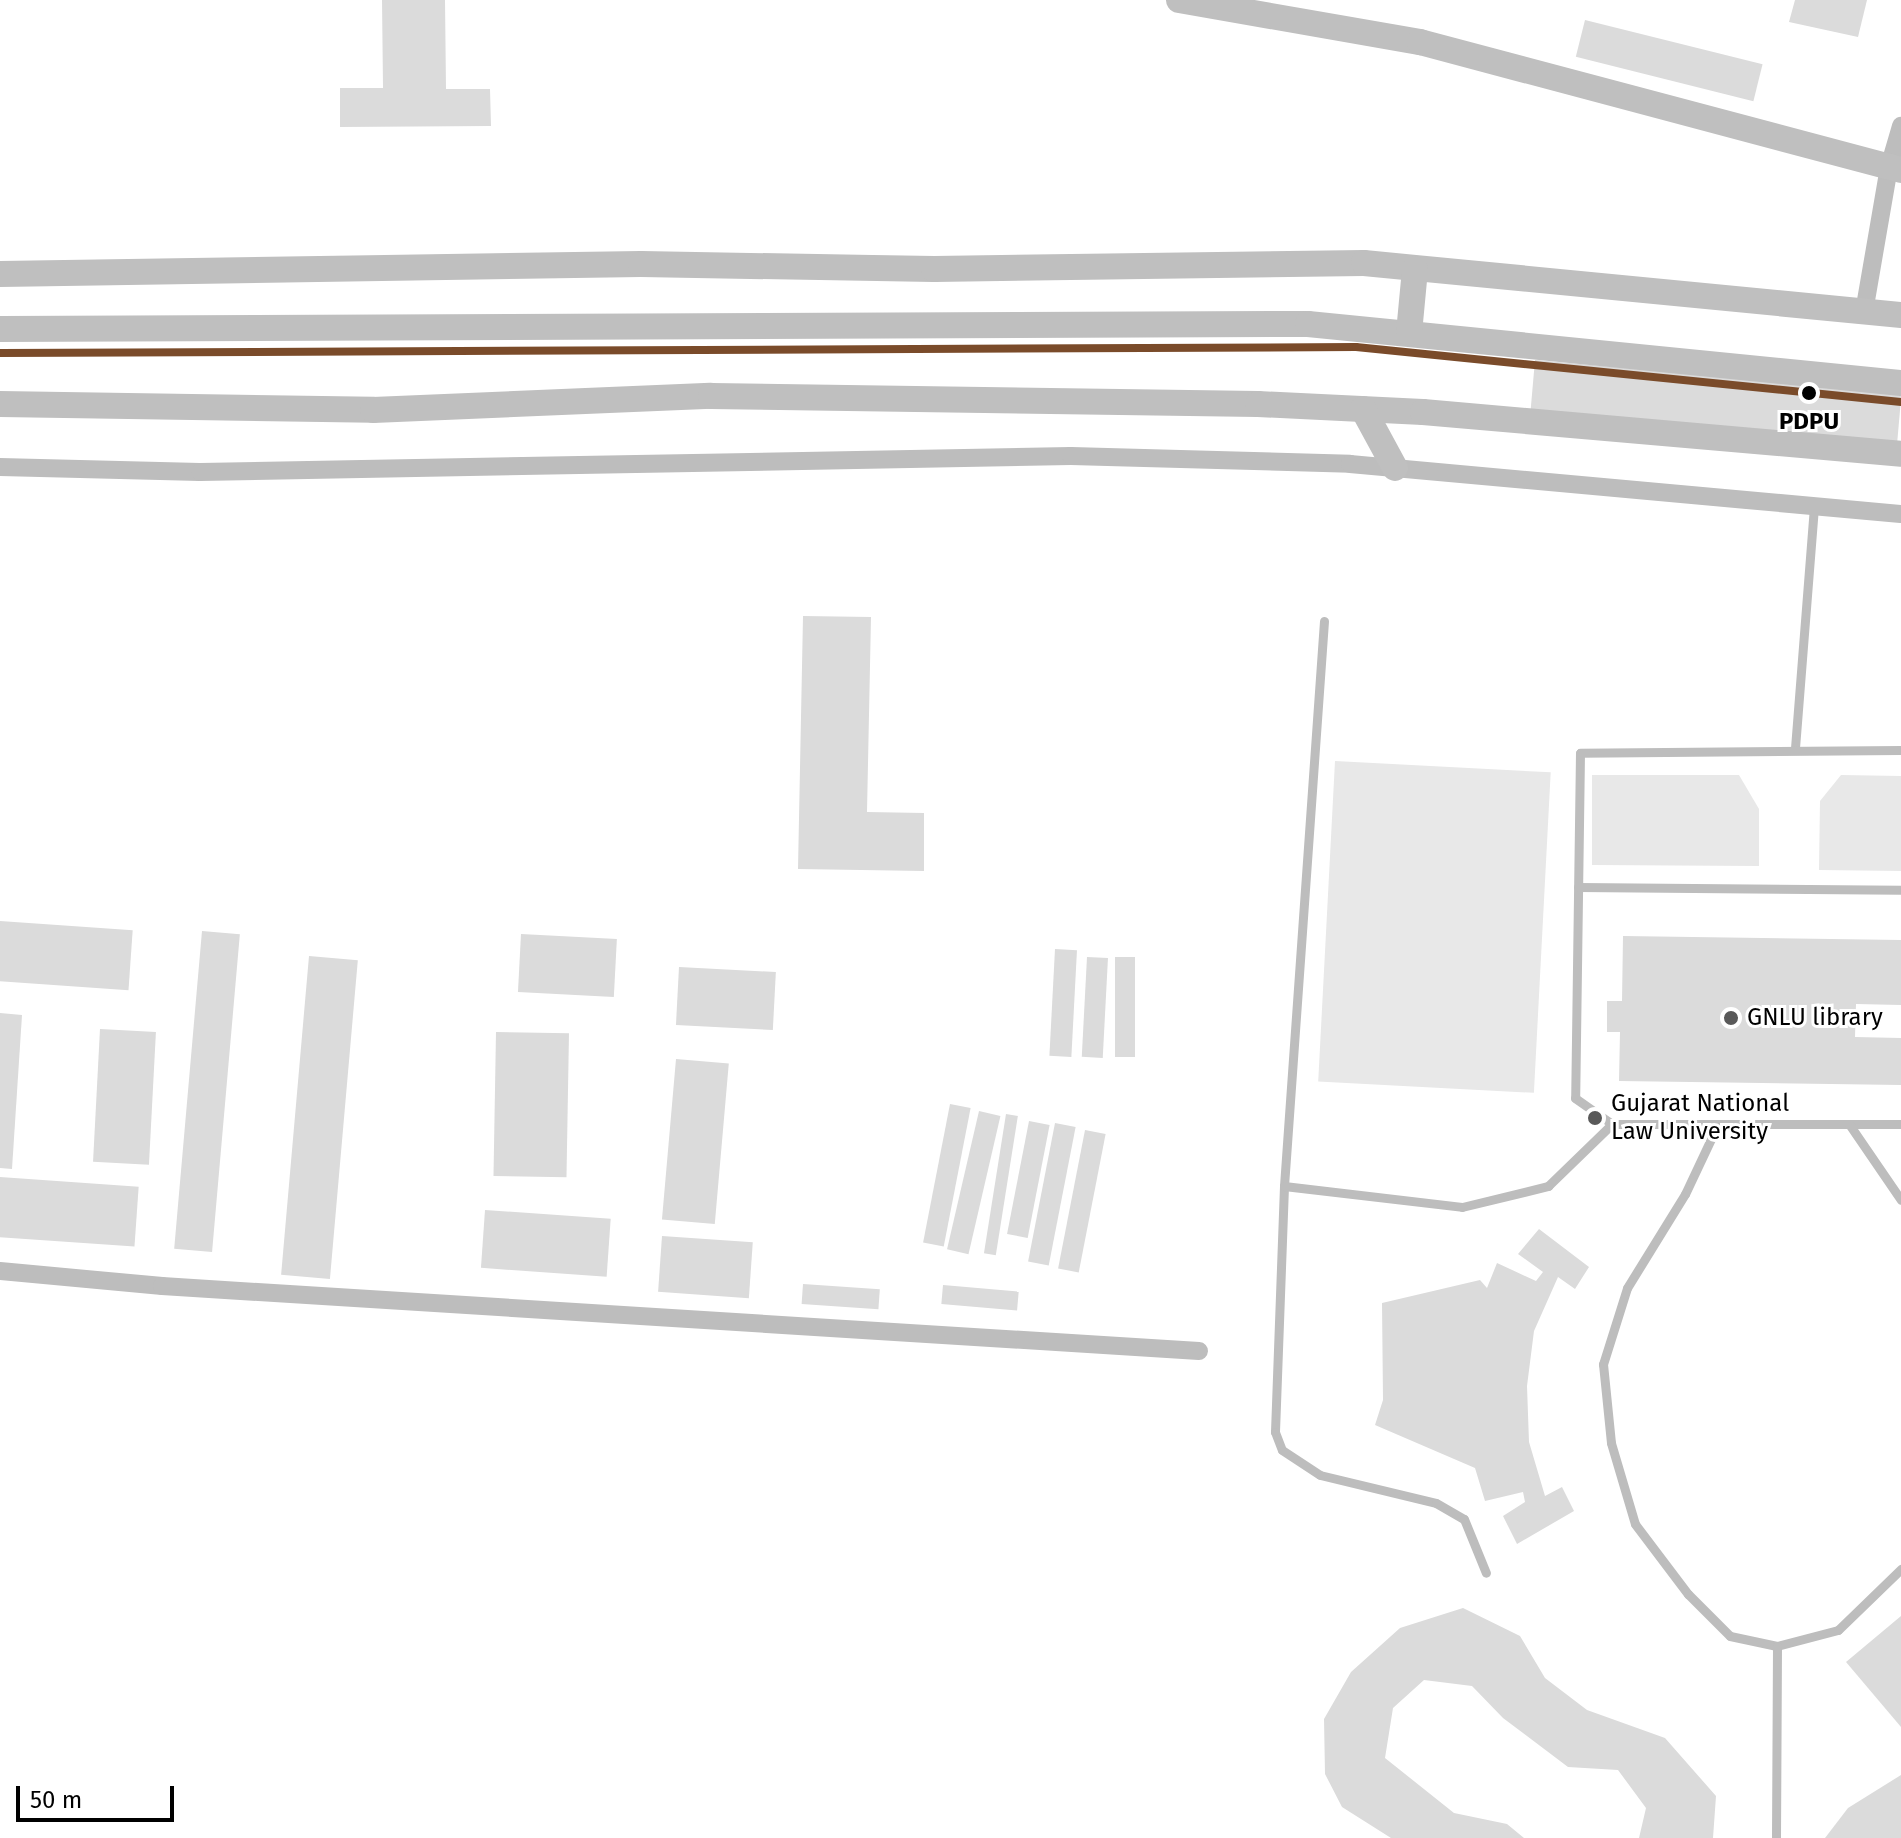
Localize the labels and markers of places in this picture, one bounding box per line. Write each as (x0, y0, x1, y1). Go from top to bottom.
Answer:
marker: PDPU (1798, 382, 1820, 404)
place label: PDPU (1779, 408, 1839, 436)
place label: GNLU library (1747, 1004, 1883, 1032)
marker: GNLU library (1722, 1009, 1740, 1027)
place label: Gujarat National Law University (1611, 1090, 1789, 1146)
marker: Gujarat National Law University (1586, 1109, 1604, 1127)

